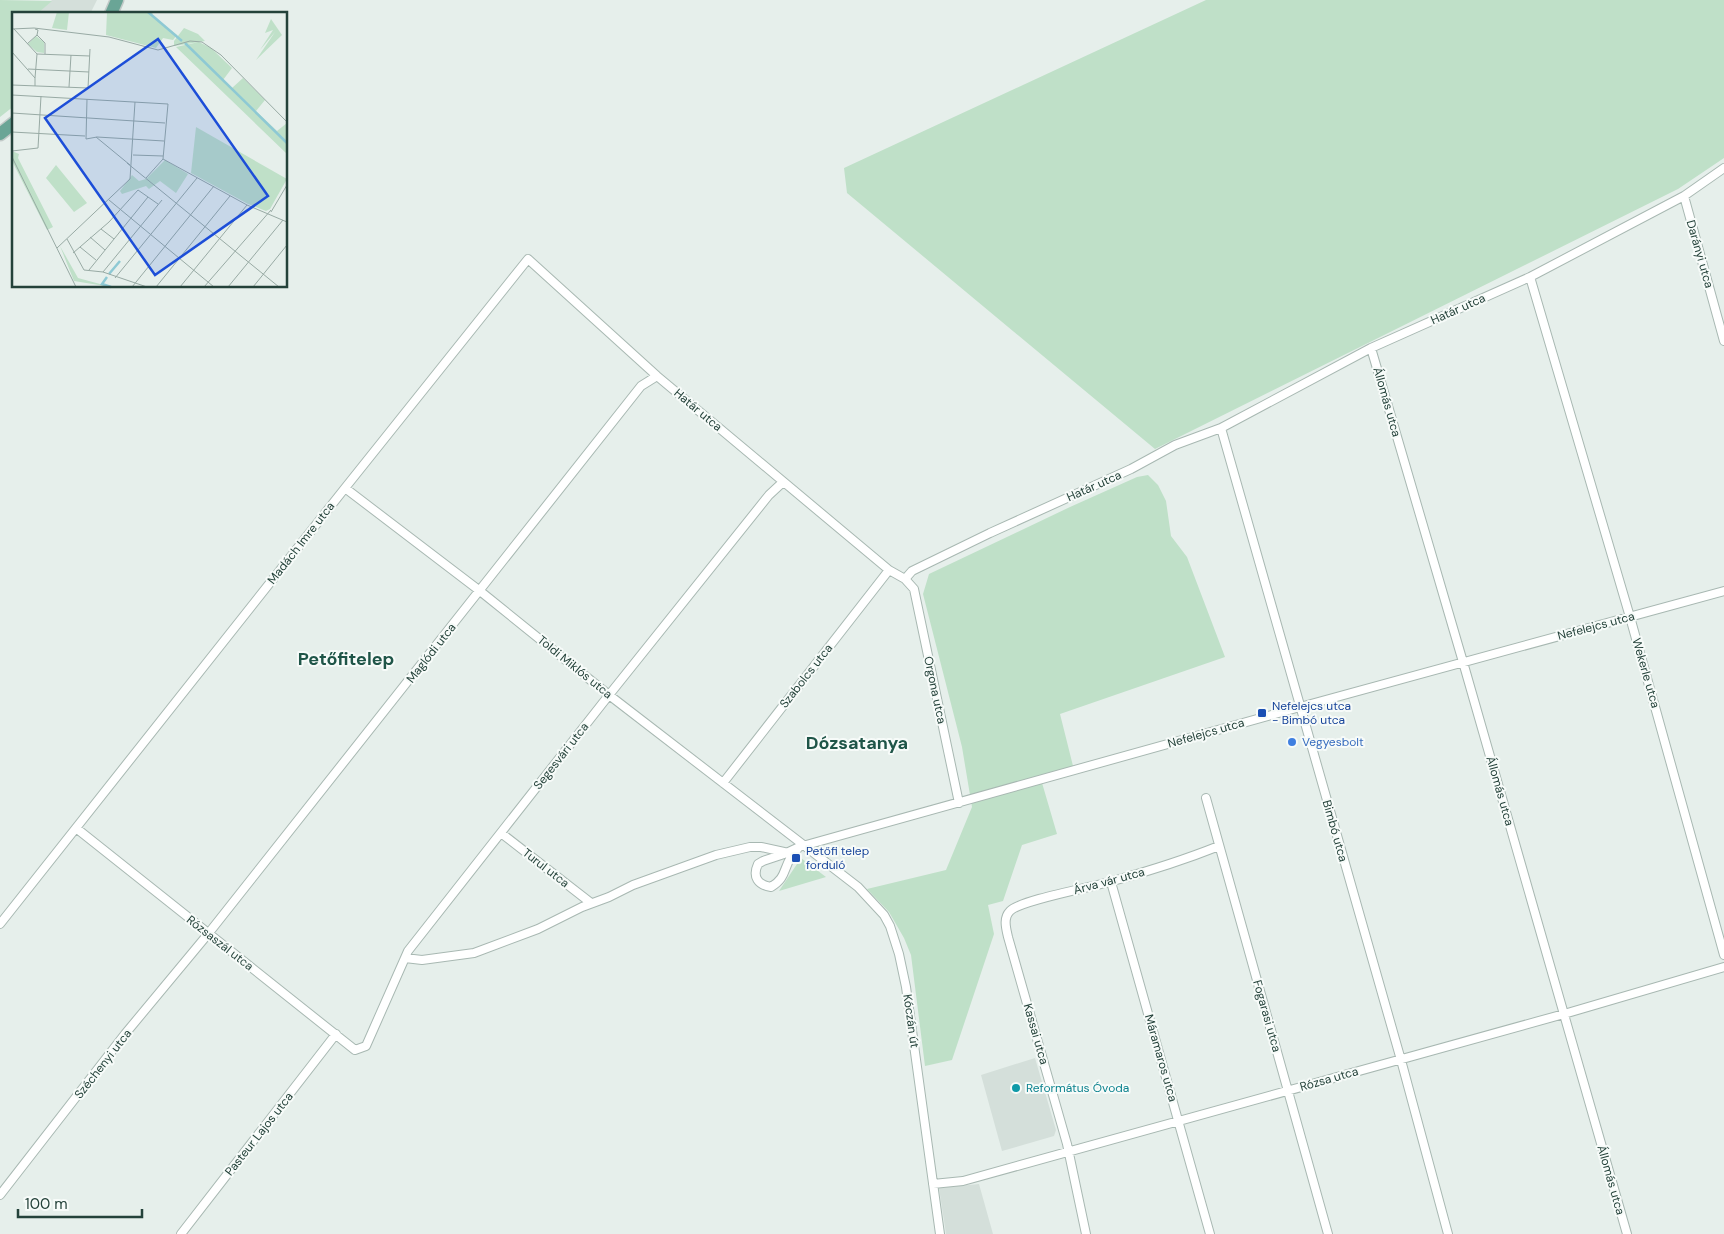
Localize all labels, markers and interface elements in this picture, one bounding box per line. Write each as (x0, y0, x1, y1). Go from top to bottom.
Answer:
inset map (12, 12, 288, 288)
street label: Darányi utca (1683, 218, 1717, 290)
street label: Határ utca (1428, 290, 1488, 328)
street label: Állomás utca (1369, 365, 1405, 439)
street label: Határ utca (671, 385, 725, 435)
street label: Határ utca (1064, 467, 1124, 505)
street label: Madách Imre utca (264, 499, 338, 587)
street label: Nefelejcs utca (1556, 608, 1636, 644)
street label: Maglódi utca (403, 620, 459, 686)
street label: Toldi Miklós utca (534, 632, 616, 702)
street label: Wekerle utca (1628, 636, 1664, 710)
street label: Szabolcs utca (776, 641, 836, 711)
district label: Petőfitelep (298, 647, 394, 671)
street label: Orgona utca (920, 655, 950, 725)
place label: Nefelejcs utca - Bimbó utca (1272, 698, 1351, 728)
marker: Nefelejcs utca - Bimbó utca (1256, 707, 1268, 719)
street label: Nefelejcs utca (1166, 714, 1246, 752)
street label: Segesvári utca (530, 719, 592, 793)
district label: Dózsatanya (806, 731, 908, 755)
place label: Vegyesbolt (1302, 734, 1364, 750)
marker: Vegyesbolt (1286, 736, 1298, 748)
street label: Állomás utca (1482, 754, 1518, 828)
street label: Bimbó utca (1319, 798, 1351, 864)
place label: Petőfi telep forduló (806, 843, 869, 873)
street label: Turul utca (519, 845, 573, 891)
marker: Petőfi telep forduló (790, 852, 802, 864)
street label: Árva vár utca (1072, 864, 1146, 898)
street label: Rózsaszál utca (183, 912, 257, 974)
street label: Fogarasi utca (1249, 978, 1285, 1054)
street label: Kóczán út (899, 993, 923, 1049)
street label: Kassai utca (1020, 1002, 1052, 1066)
street label: Máramaros utca (1141, 1012, 1181, 1104)
street label: Széchenyi utca (71, 1026, 135, 1102)
street label: Rózsa utca (1298, 1063, 1360, 1095)
place label: Református Óvoda (1026, 1080, 1129, 1096)
marker: Református Óvoda (1010, 1082, 1022, 1094)
street label: Pasteur Lajos utca (221, 1089, 297, 1179)
street label: Állomás utca (1593, 1143, 1629, 1217)
scale bar (18, 1186, 141, 1218)
text: 100 m (25, 1194, 68, 1214)

